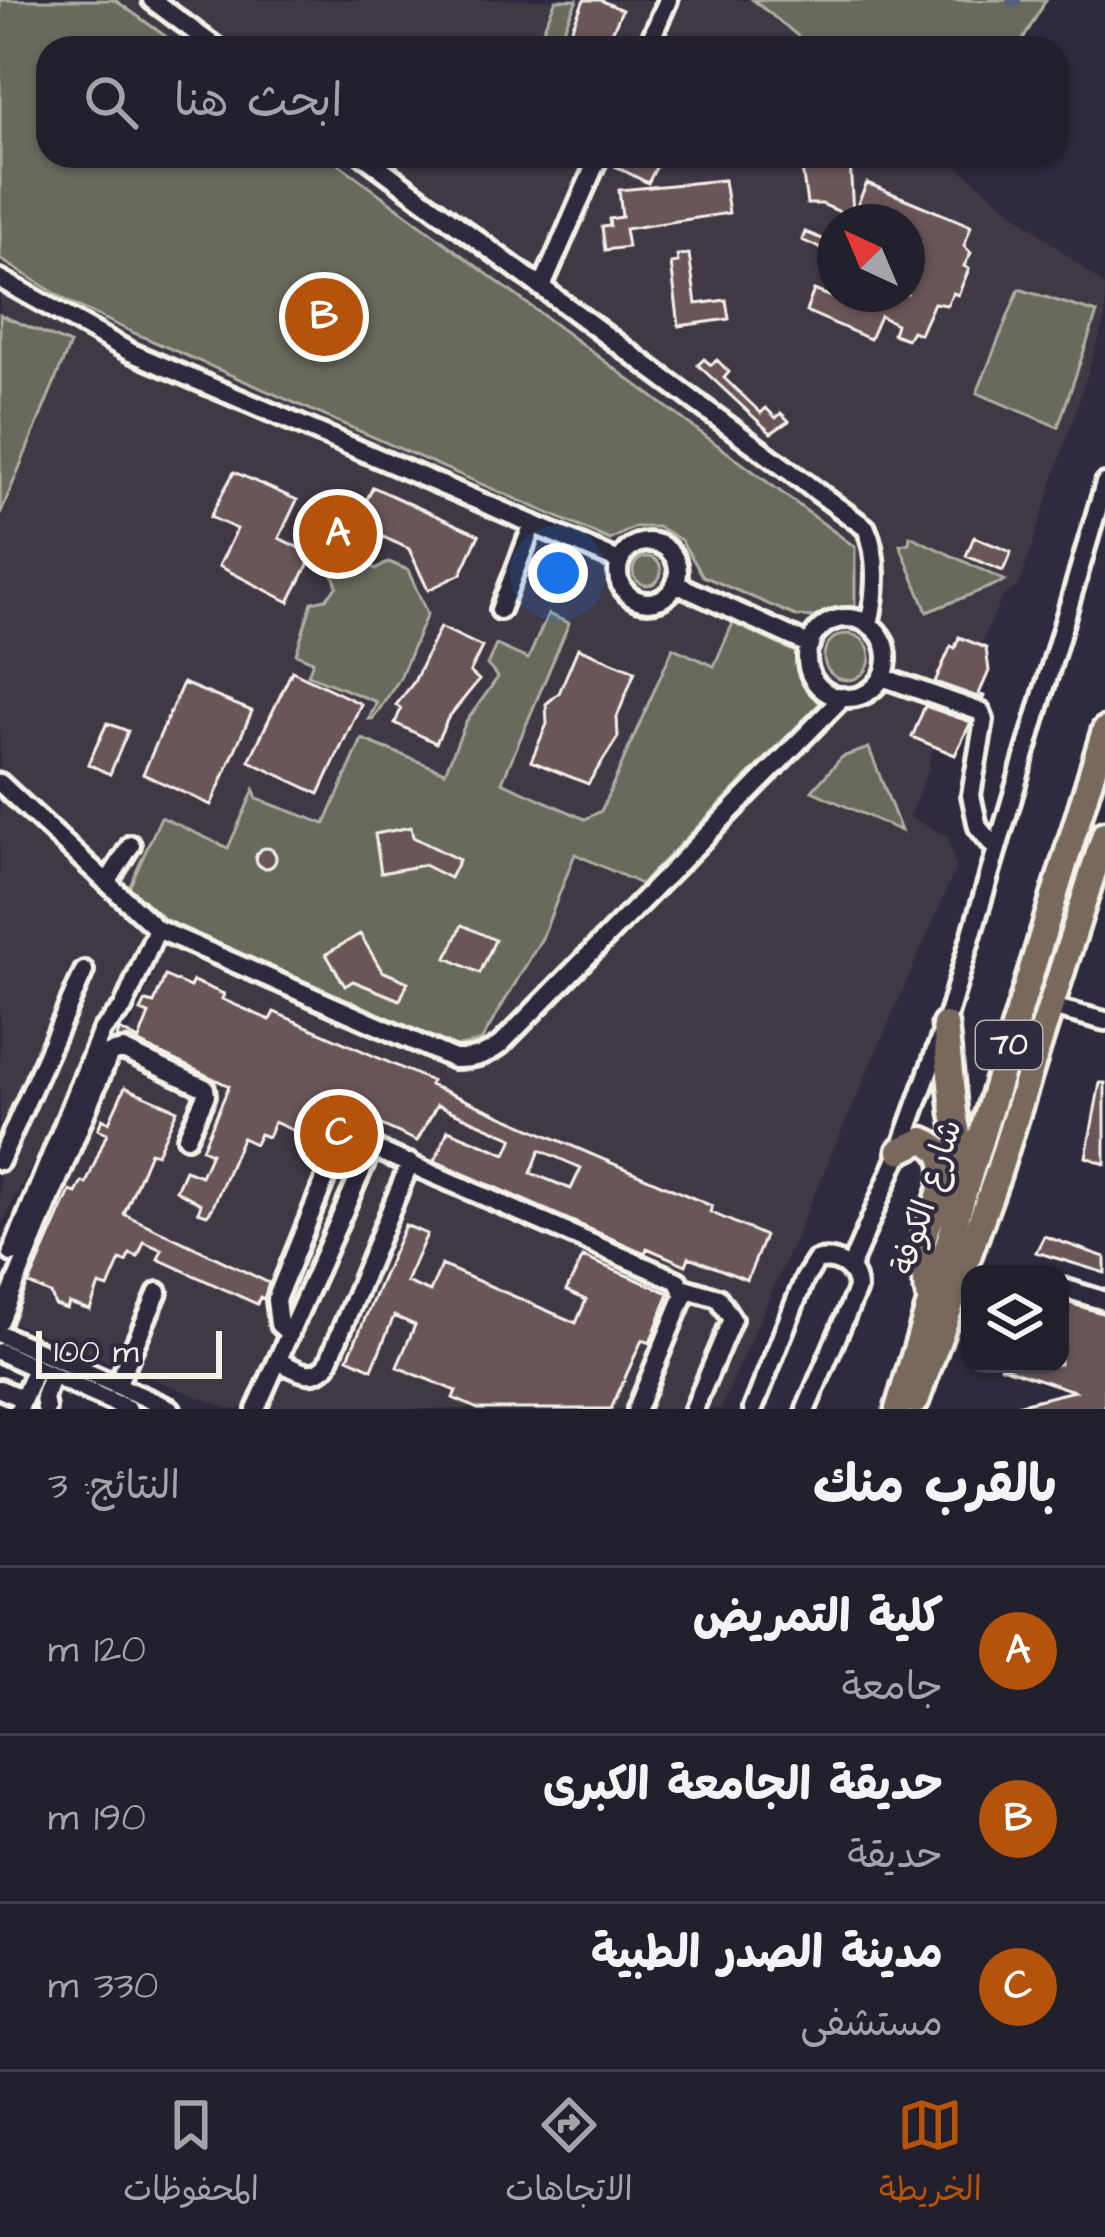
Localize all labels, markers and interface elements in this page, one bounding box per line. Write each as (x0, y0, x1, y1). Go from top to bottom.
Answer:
search box (36, 36, 1069, 168)
icon: search (78, 69, 144, 135)
text: ابحث هنا (174, 71, 342, 133)
north arrow (817, 204, 925, 312)
pin: B (285, 272, 363, 362)
pin: A (299, 489, 377, 579)
your location (528, 543, 588, 603)
road number: 70 (976, 1021, 1042, 1069)
pin: C (300, 1089, 378, 1179)
street label: شارع الكوفة (880, 1114, 974, 1280)
map controls (961, 1265, 1069, 1373)
button: layers (961, 1265, 1069, 1373)
scale bar (36, 1325, 222, 1378)
text: 100 m (54, 1329, 139, 1375)
text: بالقرب منك (813, 1451, 1057, 1522)
text: النتائج: 3 (48, 1460, 180, 1514)
text: كلية التمريض (693, 1587, 943, 1649)
text: 120 m (48, 1624, 146, 1678)
text: A (1006, 1624, 1031, 1678)
text: جامعة (842, 1661, 943, 1715)
text: حديقة الجامعة الكبرى (543, 1755, 943, 1817)
text: 190 m (48, 1792, 146, 1846)
text: B (1004, 1792, 1032, 1846)
text: حديقة (847, 1829, 943, 1883)
text: مدينة الصدر الطبية (591, 1923, 943, 1985)
text: 330 m (48, 1960, 158, 2014)
text: C (1004, 1960, 1032, 2014)
text: مستشفى (800, 1997, 943, 2051)
tab: المحفوظات (123, 2092, 259, 2218)
tab: الاتجاهات (505, 2092, 633, 2218)
tab: الخريطة (879, 2092, 982, 2218)

